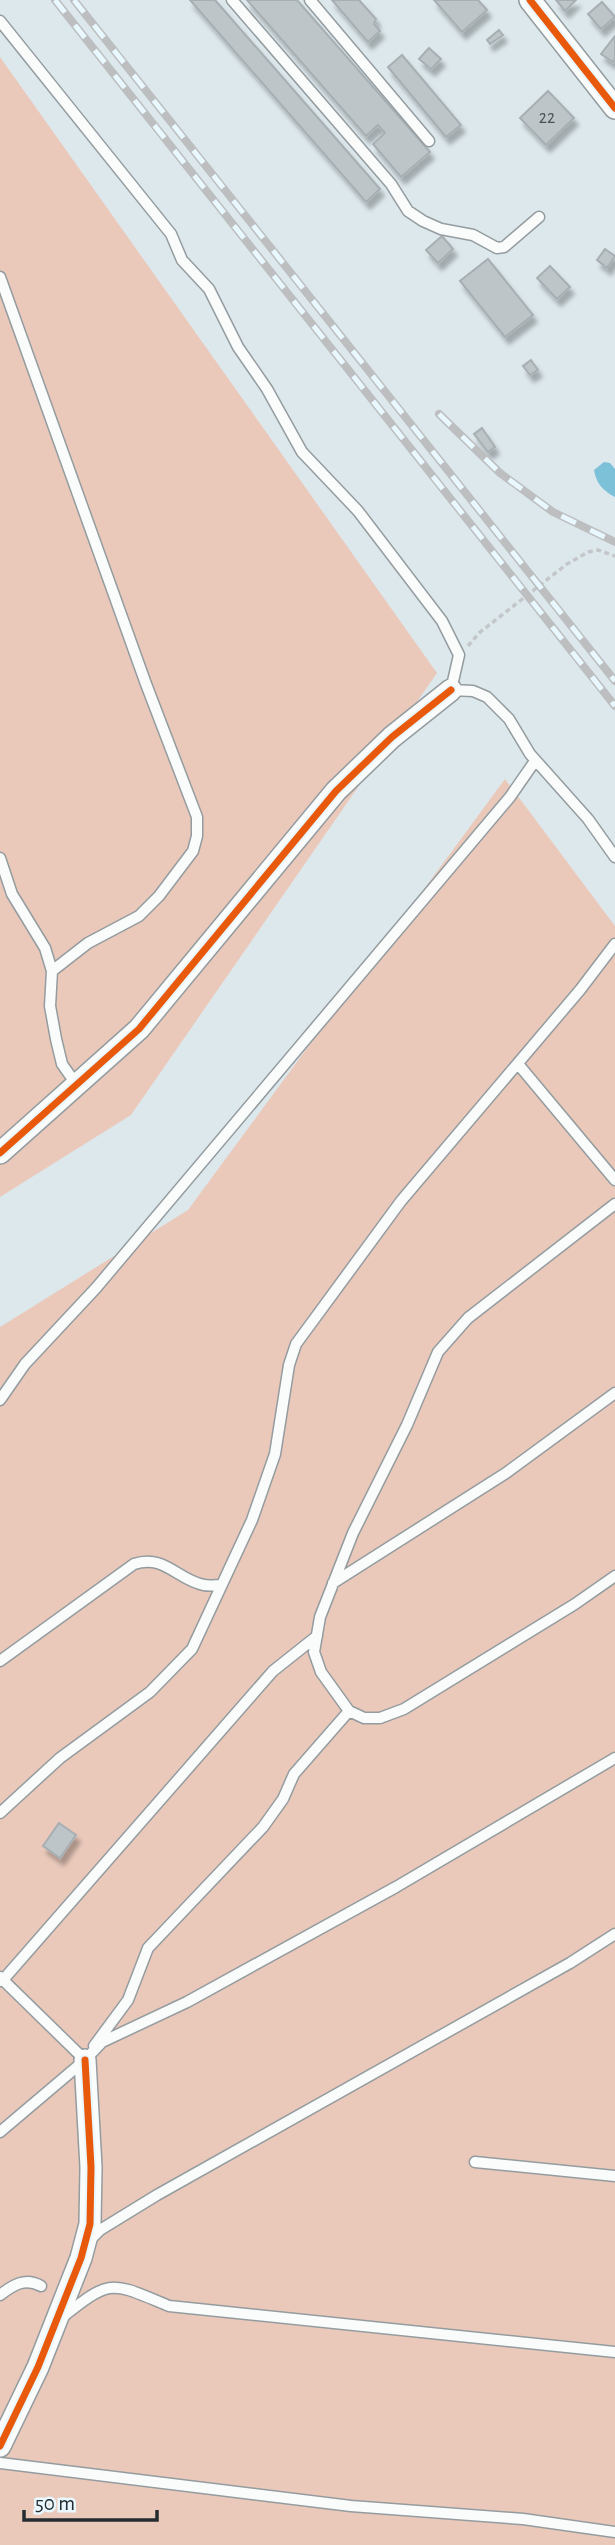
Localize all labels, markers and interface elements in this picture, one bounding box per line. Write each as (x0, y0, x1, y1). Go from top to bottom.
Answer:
house number: 22 (539, 109, 555, 127)
scale bar (24, 2478, 158, 2522)
text: 50 m (35, 2493, 75, 2514)

